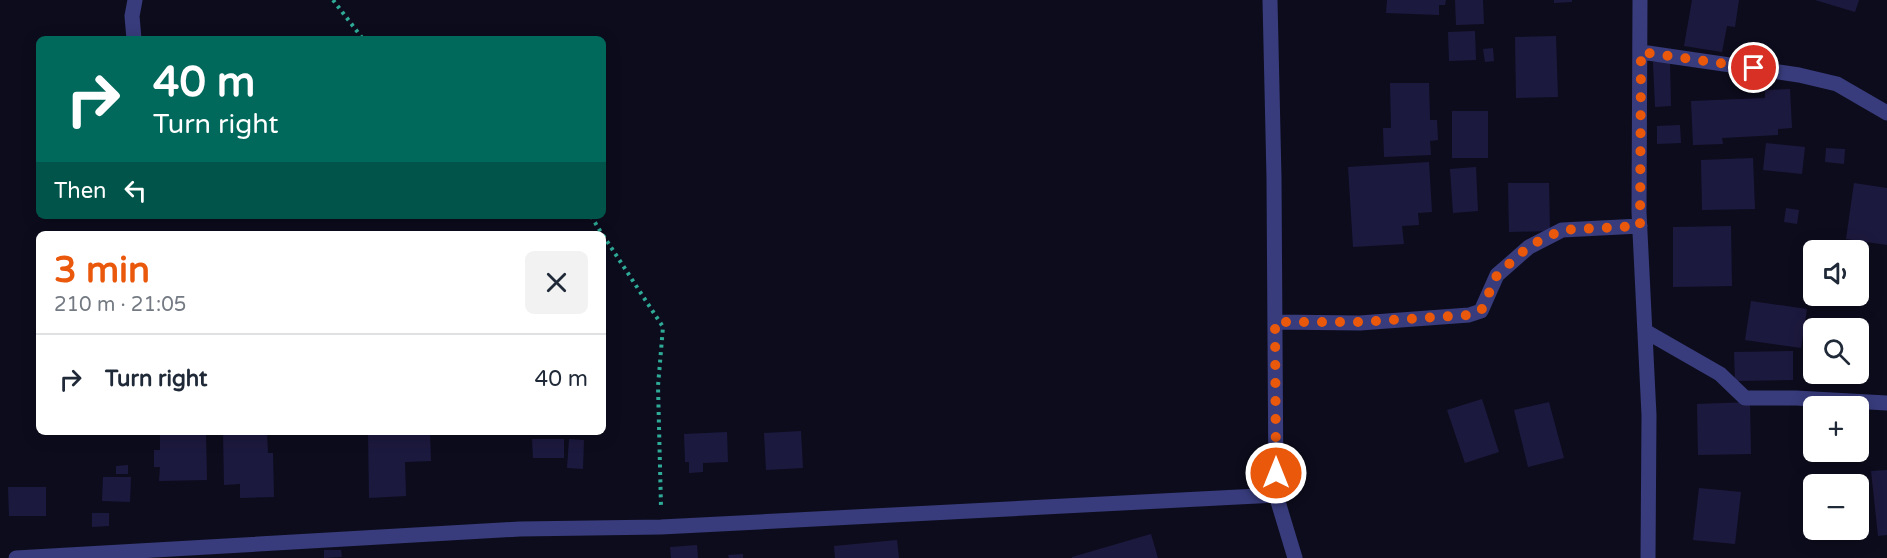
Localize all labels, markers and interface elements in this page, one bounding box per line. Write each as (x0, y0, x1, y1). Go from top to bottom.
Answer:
pin (1728, 42, 1779, 93)
icon: arrive (1737, 51, 1770, 84)
text: 40 m (153, 57, 255, 108)
icon: right (54, 60, 132, 138)
text: Turn right (153, 108, 279, 141)
icon: left (119, 174, 152, 207)
text: Then (54, 178, 107, 204)
map controls (1803, 240, 1869, 540)
button: sound (1803, 240, 1869, 306)
text: 3 min (54, 249, 150, 292)
button: close (525, 251, 588, 314)
text: 210 m · 21:05 (54, 293, 186, 317)
button: search (1803, 318, 1869, 384)
icon: right (54, 363, 87, 396)
text: Turn right (105, 366, 207, 392)
text: 40 m (534, 366, 588, 392)
button: + (1803, 396, 1869, 462)
position arrow (1244, 441, 1308, 505)
button: − (1803, 474, 1869, 540)

